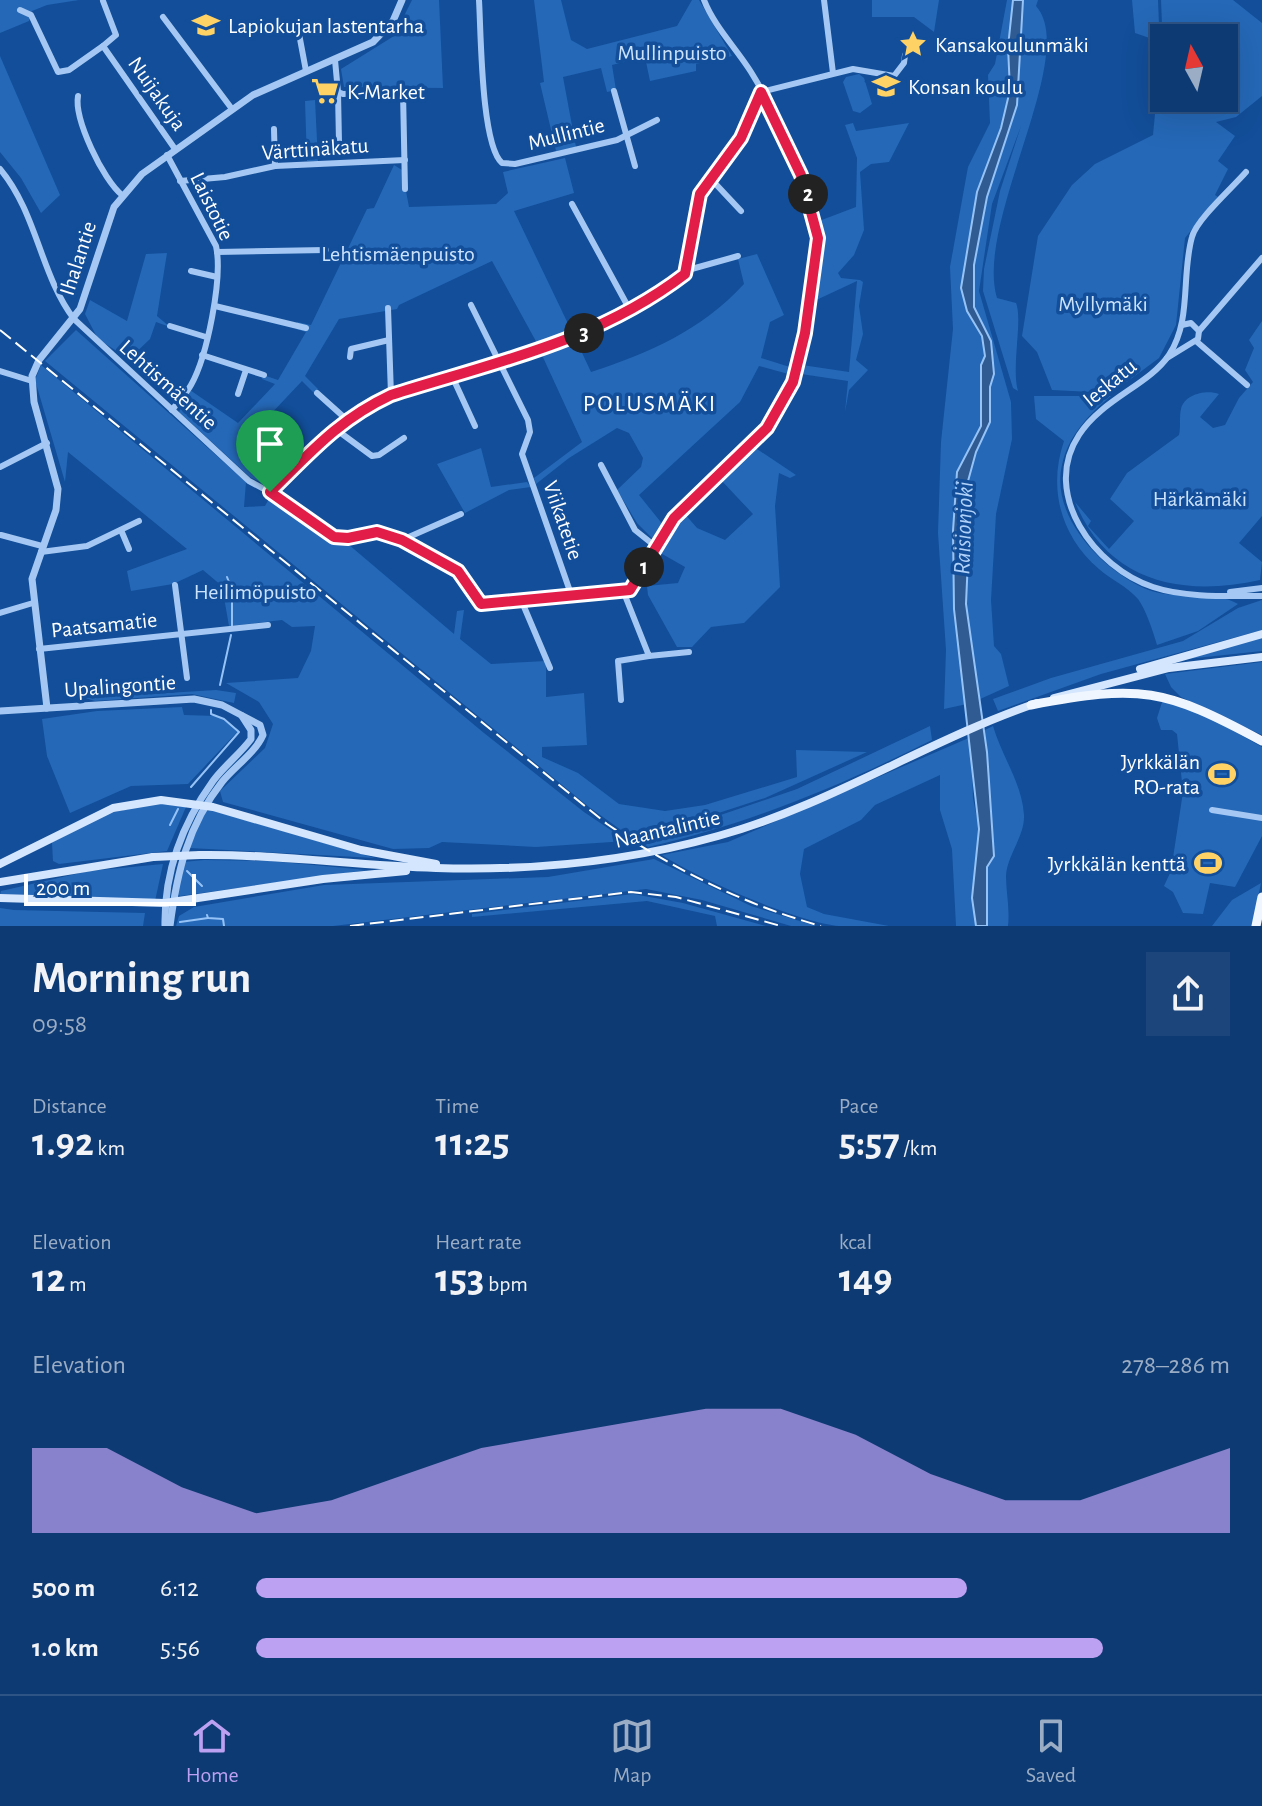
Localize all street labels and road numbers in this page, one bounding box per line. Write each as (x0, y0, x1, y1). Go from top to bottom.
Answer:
street label: Nuijakuja (124, 53, 190, 135)
street label: Mullintie (526, 114, 607, 154)
street label: Värttinäkatu (261, 134, 369, 164)
street label: Laistotie (186, 169, 238, 244)
street label: Ihalantie (56, 218, 100, 298)
street label: Lehtismäentie (115, 336, 221, 434)
street label: Ieskatu (1079, 355, 1141, 411)
street label: Viikatetie (539, 478, 587, 563)
street label: Paatsamatie (50, 608, 158, 642)
street label: Upalingontie (63, 671, 177, 701)
street label: Naantalintie (612, 806, 722, 852)

